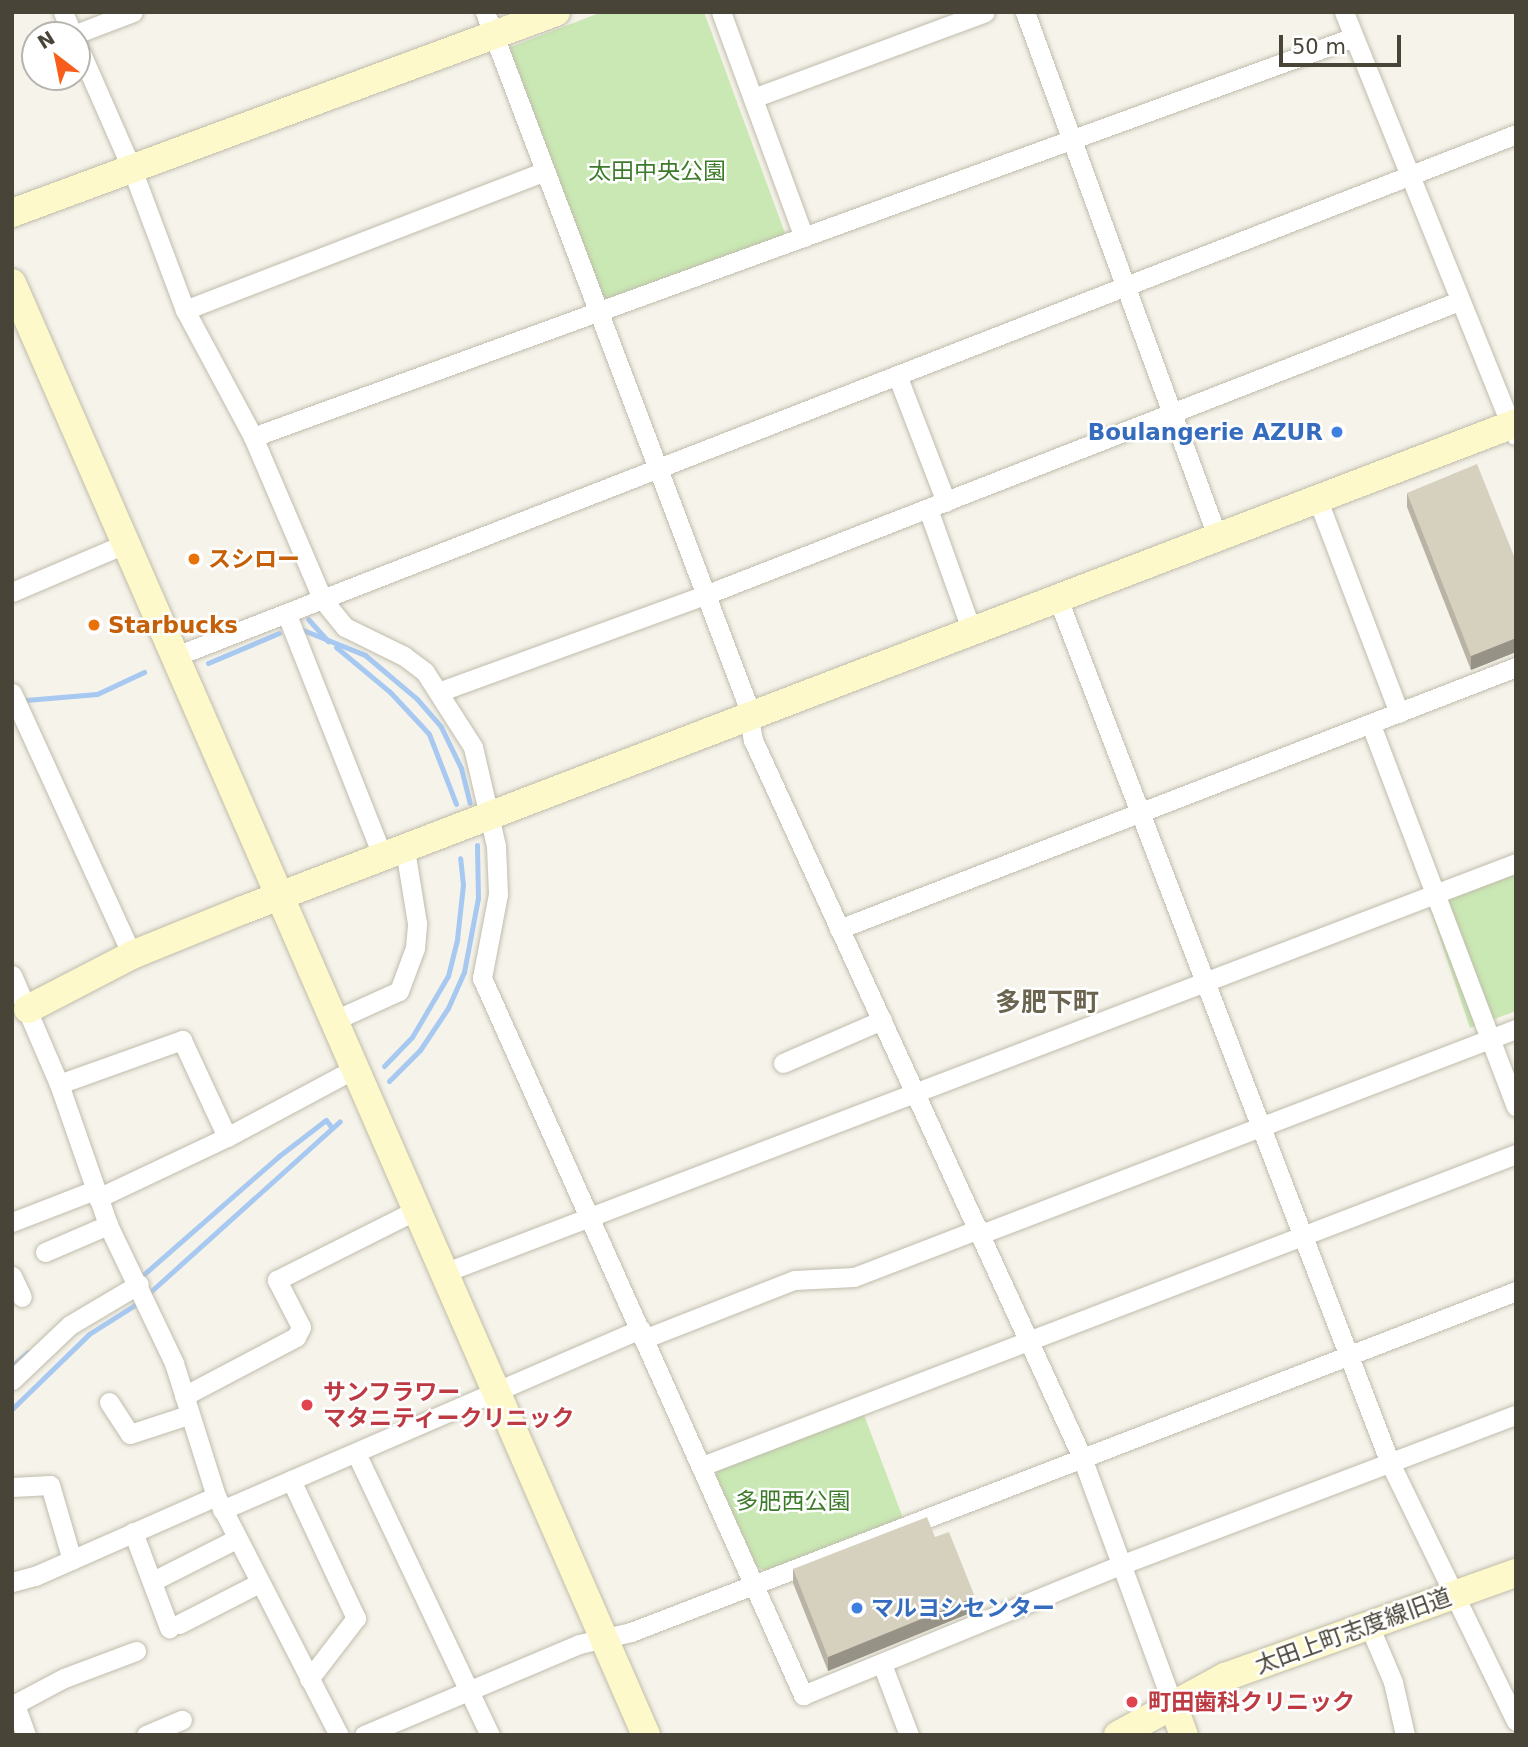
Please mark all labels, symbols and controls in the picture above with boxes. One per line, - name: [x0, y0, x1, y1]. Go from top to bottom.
- north arrow: [21, 21, 91, 91]
- scale bar: [1283, 21, 1406, 65]
- text: N: [33, 26, 59, 53]
- text: 50 m: [1292, 35, 1346, 59]
- park label: 太田中央公園: [588, 157, 726, 185]
- place label: Boulangerie AZUR: [1088, 418, 1323, 446]
- marker: Boulangerie AZUR: [1329, 424, 1345, 440]
- place label: スシロー: [208, 545, 300, 573]
- marker: スシロー: [186, 551, 202, 567]
- place label: Starbucks: [108, 611, 238, 639]
- marker: Starbucks: [86, 617, 102, 633]
- district label: 多肥下町: [995, 987, 1099, 1019]
- place label: サンフラワー マタニティークリニック: [323, 1378, 576, 1432]
- marker: サンフラワー マタニティークリニック: [297, 1395, 317, 1415]
- park label: 多肥西公園: [736, 1487, 850, 1515]
- street label: 太田上町志度線旧道: [1251, 1583, 1455, 1679]
- place label: マルヨシセンター: [871, 1594, 1055, 1622]
- marker: マルヨシセンター: [849, 1600, 865, 1616]
- place label: 町田歯科クリニック: [1148, 1688, 1355, 1716]
- marker: 町田歯科クリニック: [1122, 1692, 1142, 1712]

